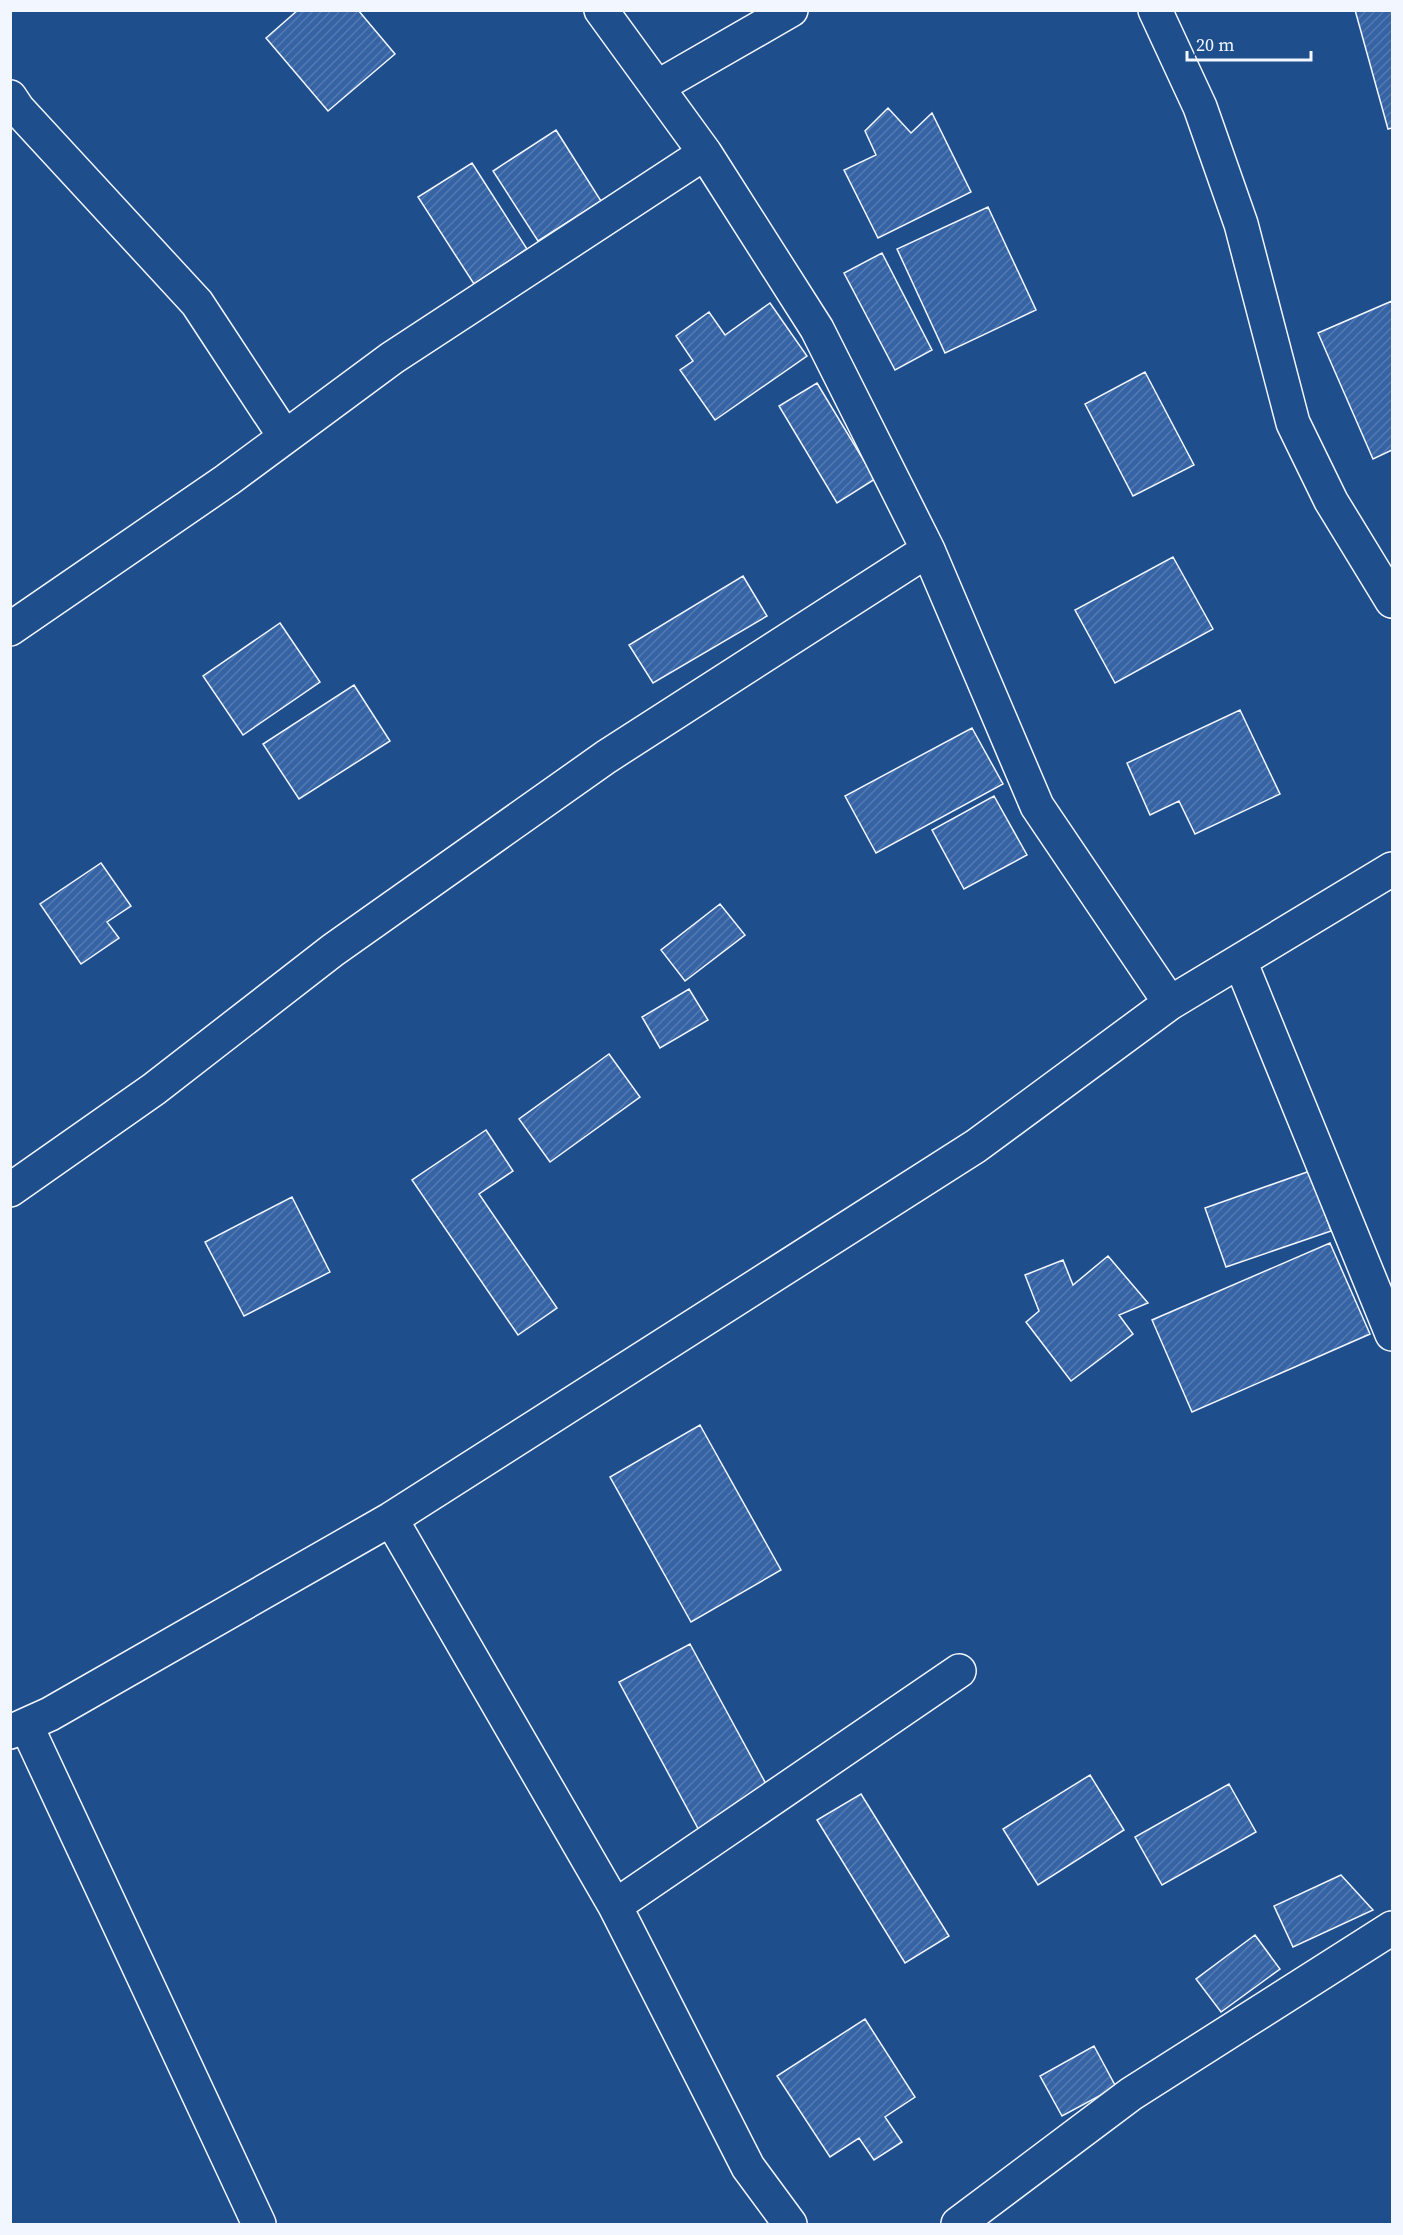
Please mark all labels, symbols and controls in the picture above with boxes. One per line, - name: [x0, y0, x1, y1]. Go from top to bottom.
- scale bar: [1187, 24, 1312, 62]
- text: 20 m: [1196, 32, 1234, 57]

